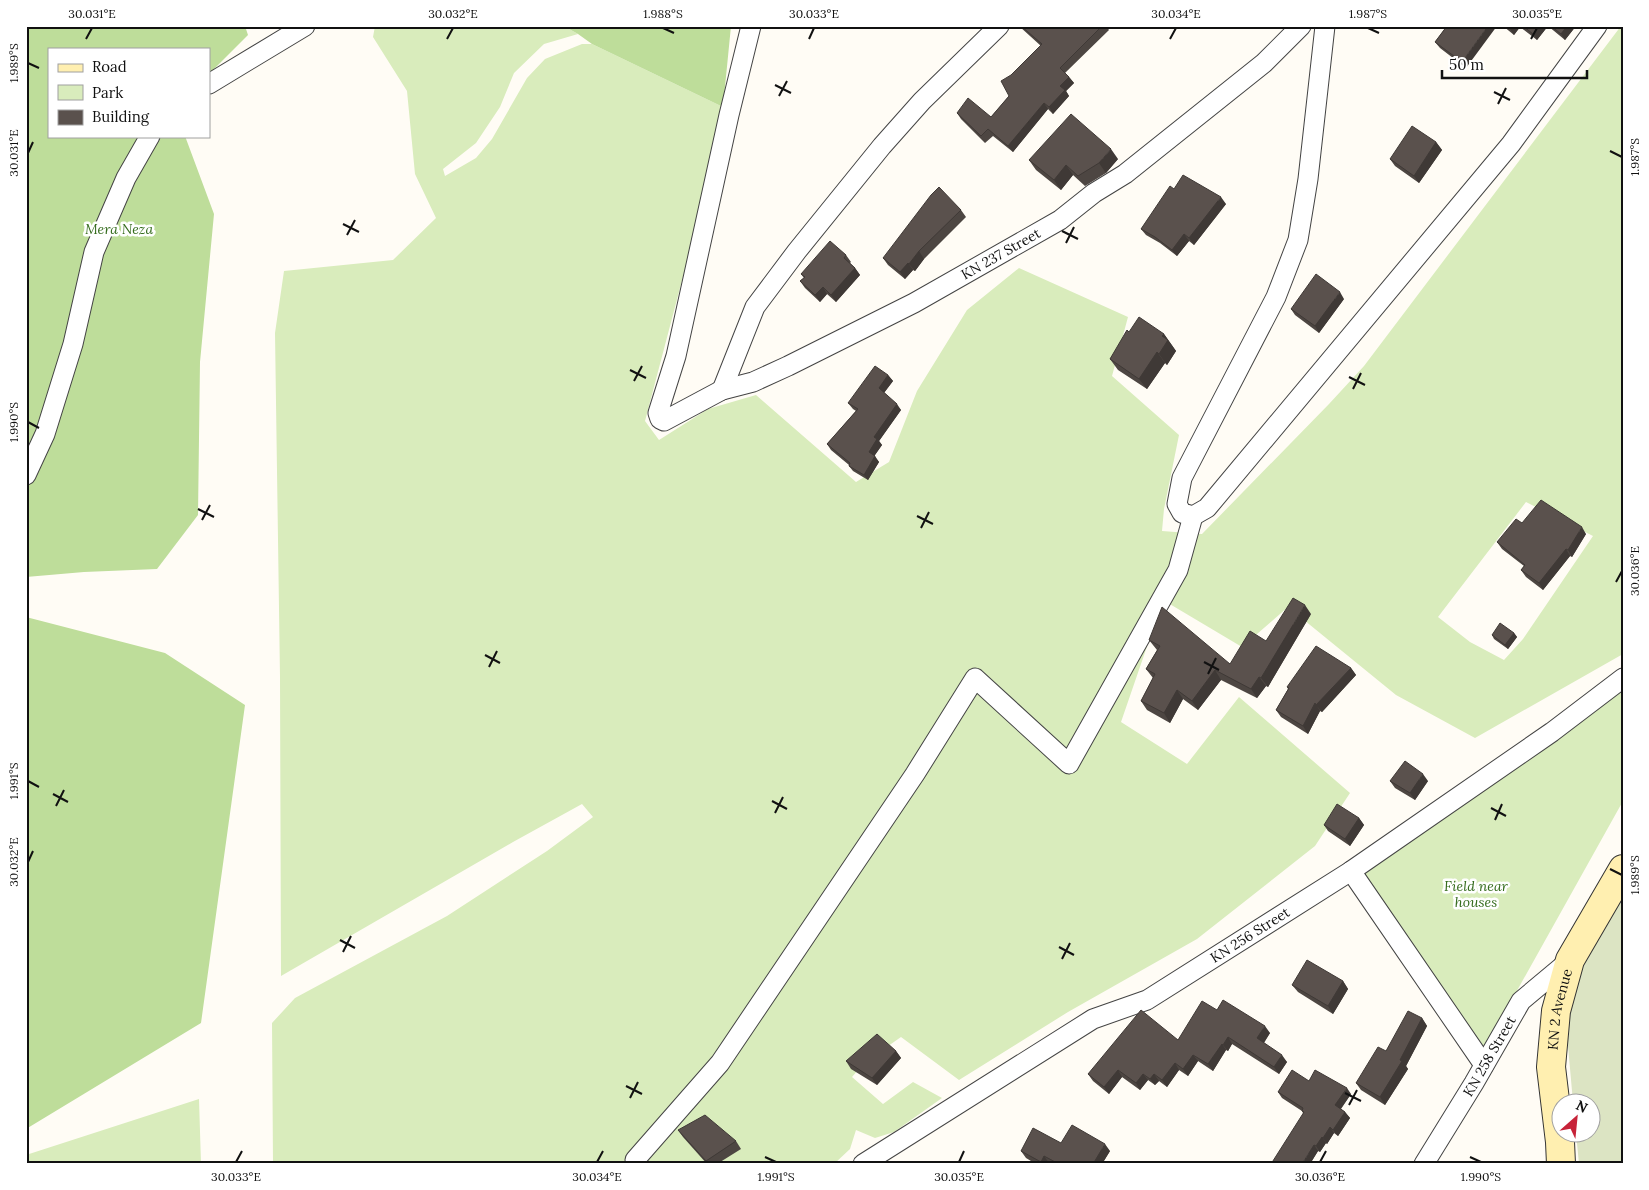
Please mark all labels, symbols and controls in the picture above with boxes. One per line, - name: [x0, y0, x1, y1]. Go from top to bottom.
- text: 30.031°E: [68, 6, 116, 21]
- text: 30.032°E: [428, 6, 478, 21]
- text: 1.988°S: [643, 6, 683, 21]
- text: 30.033°E: [789, 6, 839, 21]
- text: 30.034°E: [1151, 6, 1201, 21]
- text: 1.987°S: [1349, 6, 1387, 21]
- text: 30.035°E: [1512, 6, 1562, 21]
- text: 1.989°S: [6, 43, 21, 83]
- legend: [48, 48, 210, 138]
- scale bar: [1442, 48, 1586, 80]
- text: 50 m: [1449, 55, 1484, 74]
- text: Road: [92, 57, 127, 76]
- text: Park: [92, 83, 123, 102]
- text: Building: [92, 107, 150, 126]
- text: 30.031°E: [6, 129, 21, 177]
- text: 1.987°S: [1627, 138, 1642, 176]
- park label: Mera Neza: [85, 220, 153, 238]
- street label: KN 237 Street: [958, 224, 1044, 283]
- text: 1.990°S: [6, 402, 21, 442]
- text: 30.036°E: [1627, 546, 1642, 596]
- text: 1.991°S: [6, 762, 21, 800]
- text: 30.032°E: [6, 837, 21, 887]
- text: 1.989°S: [1627, 855, 1642, 895]
- park label: Field near houses: [1444, 877, 1509, 911]
- street label: KN 256 Street: [1207, 903, 1294, 967]
- street label: KN 2 Avenue: [1544, 966, 1576, 1051]
- street label: KN 258 Street: [1459, 1012, 1520, 1100]
- north arrow: [1552, 1092, 1602, 1142]
- text: N: [1573, 1096, 1591, 1117]
- text: 30.033°E: [211, 1169, 261, 1184]
- text: 30.034°E: [572, 1169, 622, 1184]
- text: 1.991°S: [757, 1169, 795, 1184]
- text: 30.035°E: [934, 1169, 984, 1184]
- text: 30.036°E: [1295, 1169, 1345, 1184]
- text: 1.990°S: [1461, 1169, 1501, 1184]

